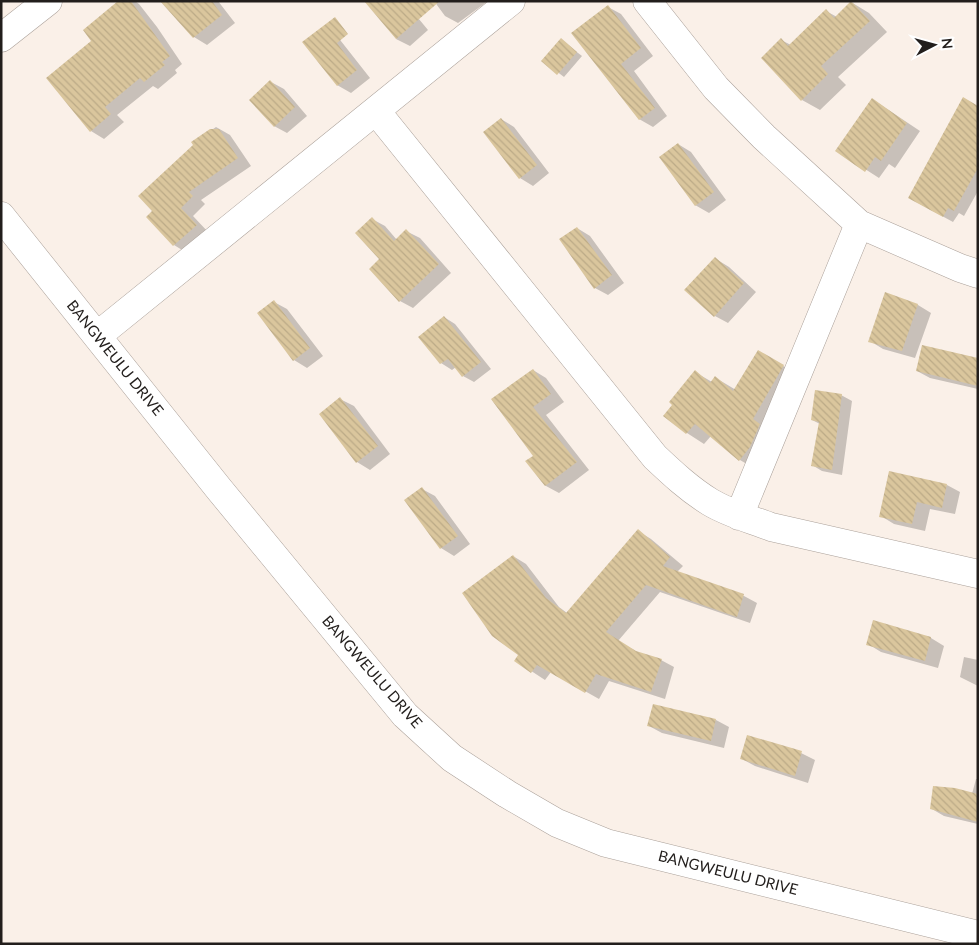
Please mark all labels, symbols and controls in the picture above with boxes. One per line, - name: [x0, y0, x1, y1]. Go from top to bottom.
- north arrow: [909, 20, 959, 70]
- text: N: [938, 37, 956, 50]
- street label: BANGWEULU DRIVE: [64, 296, 168, 419]
- street label: BANGWEULU DRIVE: [319, 611, 427, 731]
- street label: BANGWEULU DRIVE: [657, 846, 800, 898]

